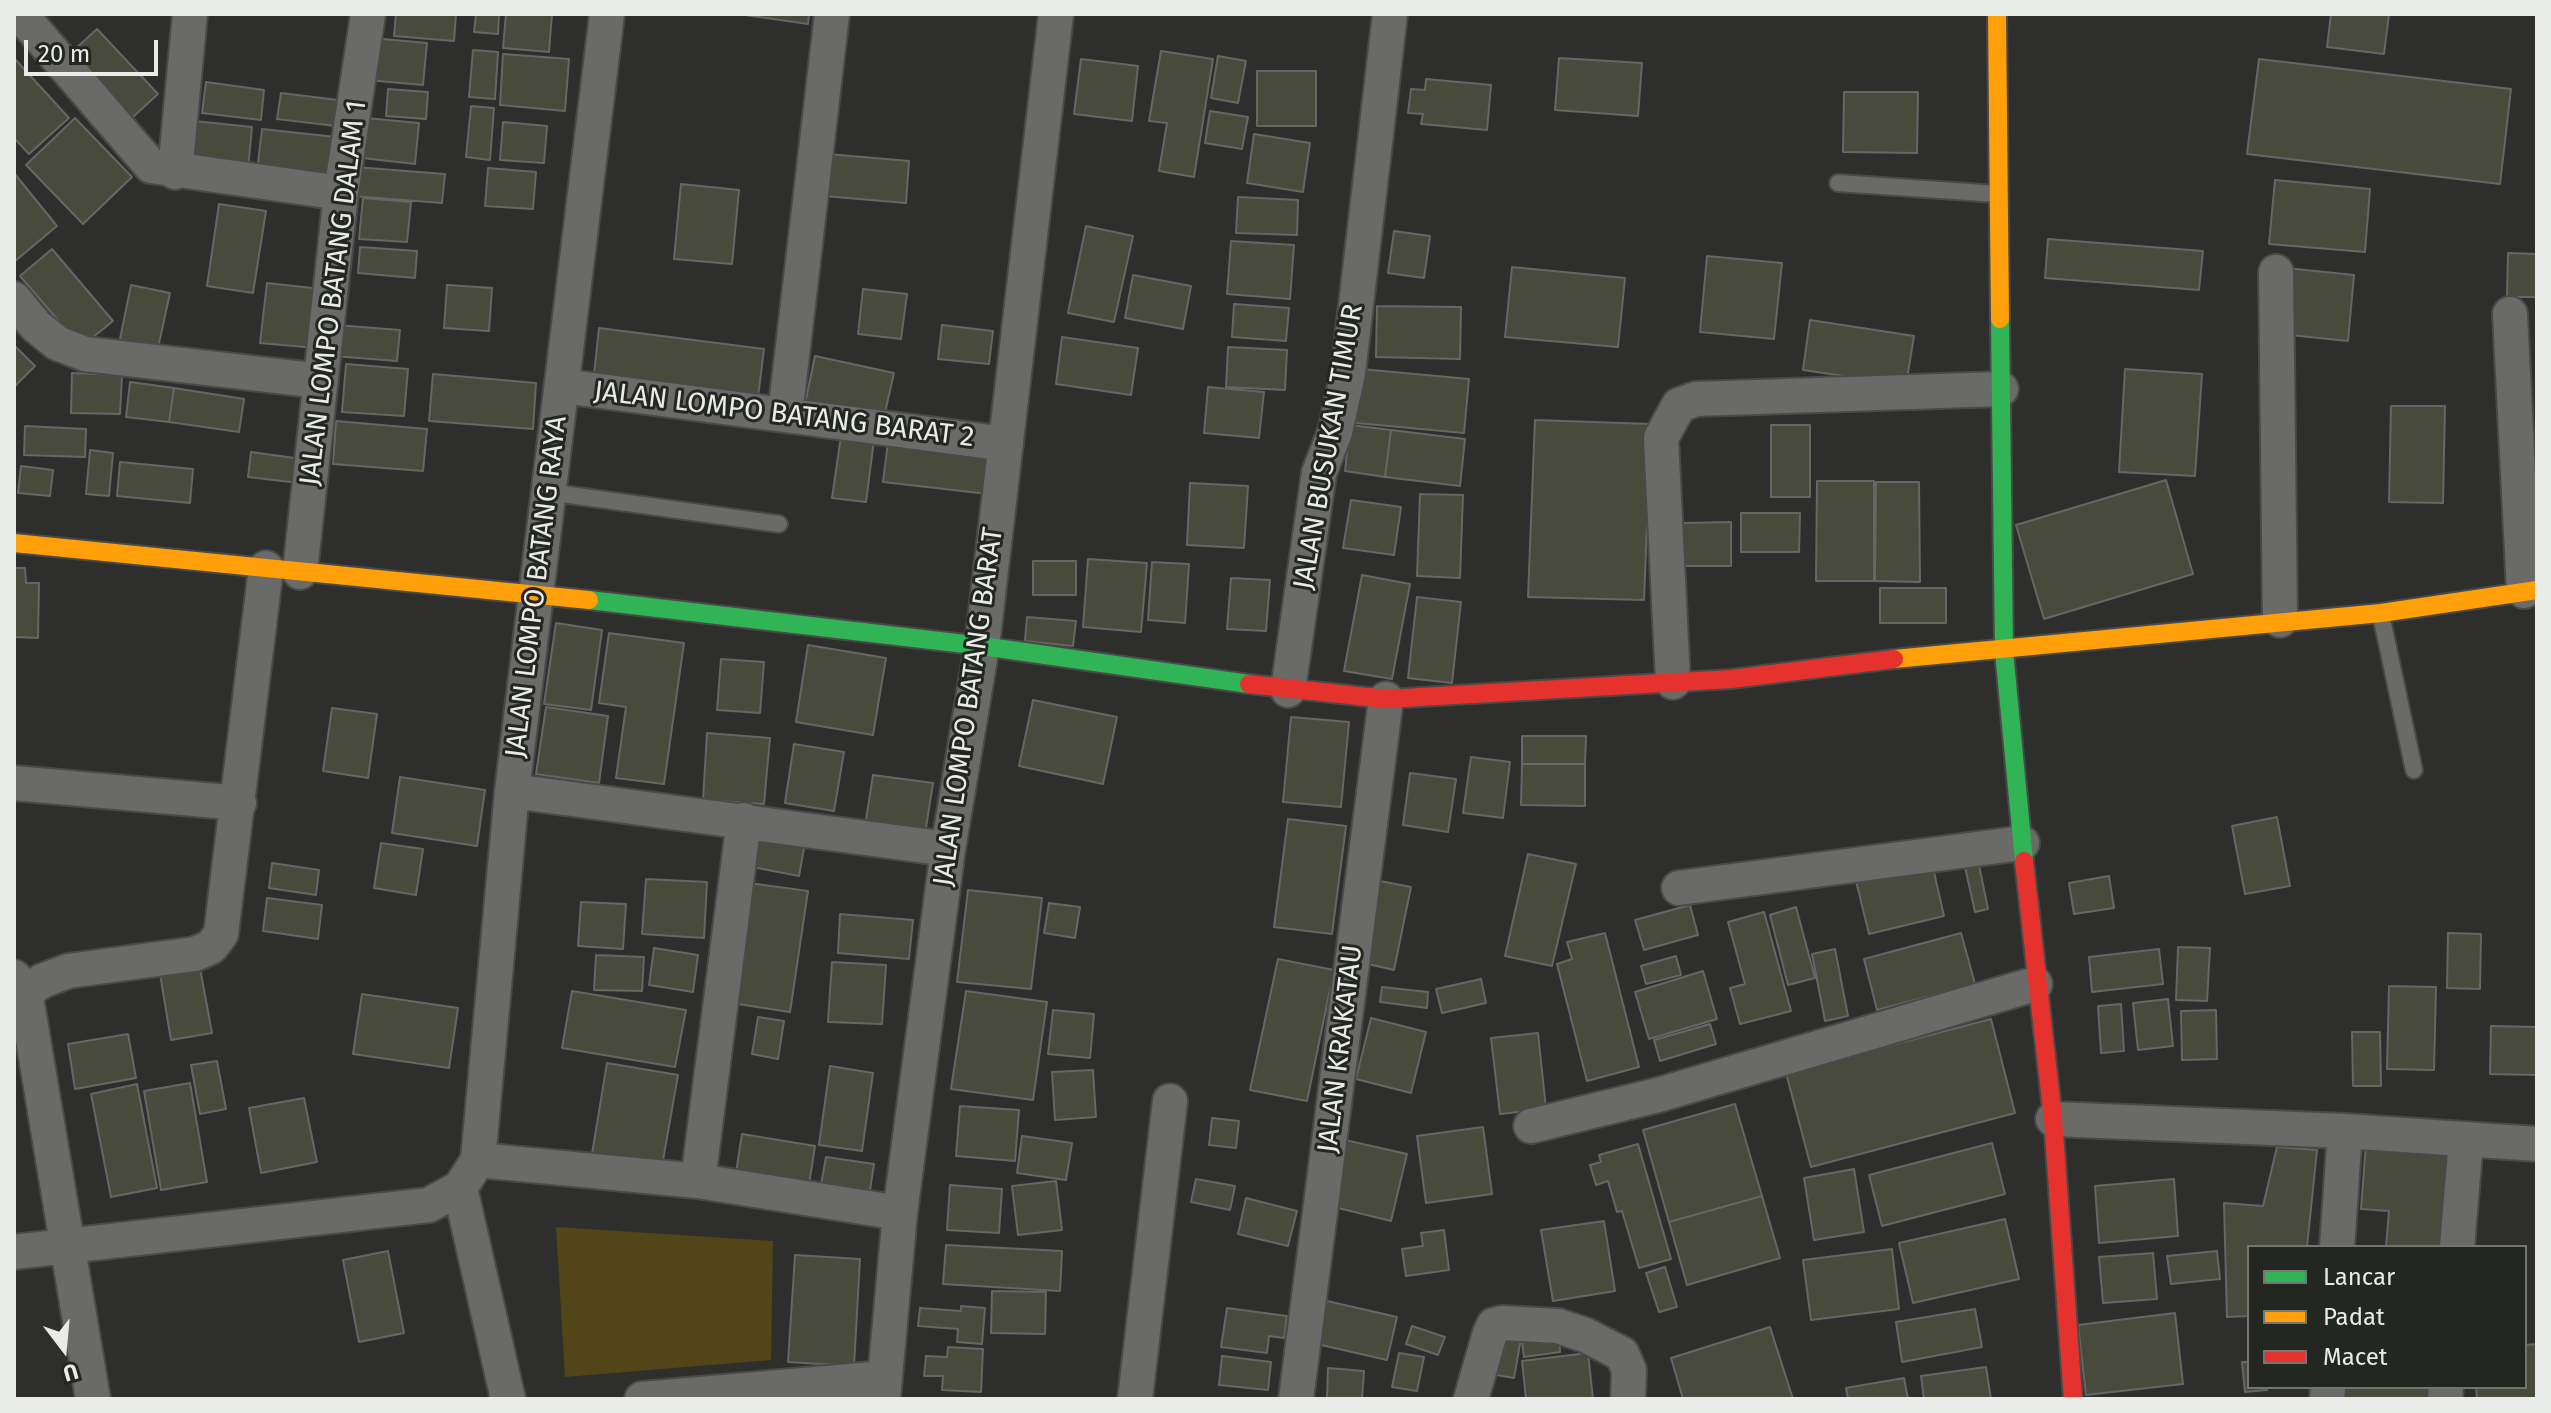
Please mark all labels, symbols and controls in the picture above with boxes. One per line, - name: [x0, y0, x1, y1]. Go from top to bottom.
- scale bar: [28, 24, 162, 74]
- text: 20 m: [38, 40, 90, 68]
- street label: JALAN LOMPO BATANG DALAM 1: [294, 98, 374, 488]
- street label: JALAN BUSUKAN TIMUR: [1287, 302, 1371, 592]
- street label: JALAN LOMPO BATANG BARAT 2: [592, 375, 976, 455]
- street label: JALAN LOMPO BATANG RAYA: [499, 414, 575, 760]
- street label: JALAN LOMPO BATANG BARAT: [927, 526, 1011, 888]
- street label: JALAN KRAKATAU: [1312, 943, 1370, 1155]
- legend: [2247, 1245, 2527, 1389]
- text: Lancar: [2323, 1263, 2395, 1291]
- text: Padat: [2323, 1303, 2385, 1331]
- north arrow: [24, 1309, 104, 1389]
- text: Macet: [2323, 1343, 2387, 1371]
- text: U: [60, 1358, 81, 1388]

